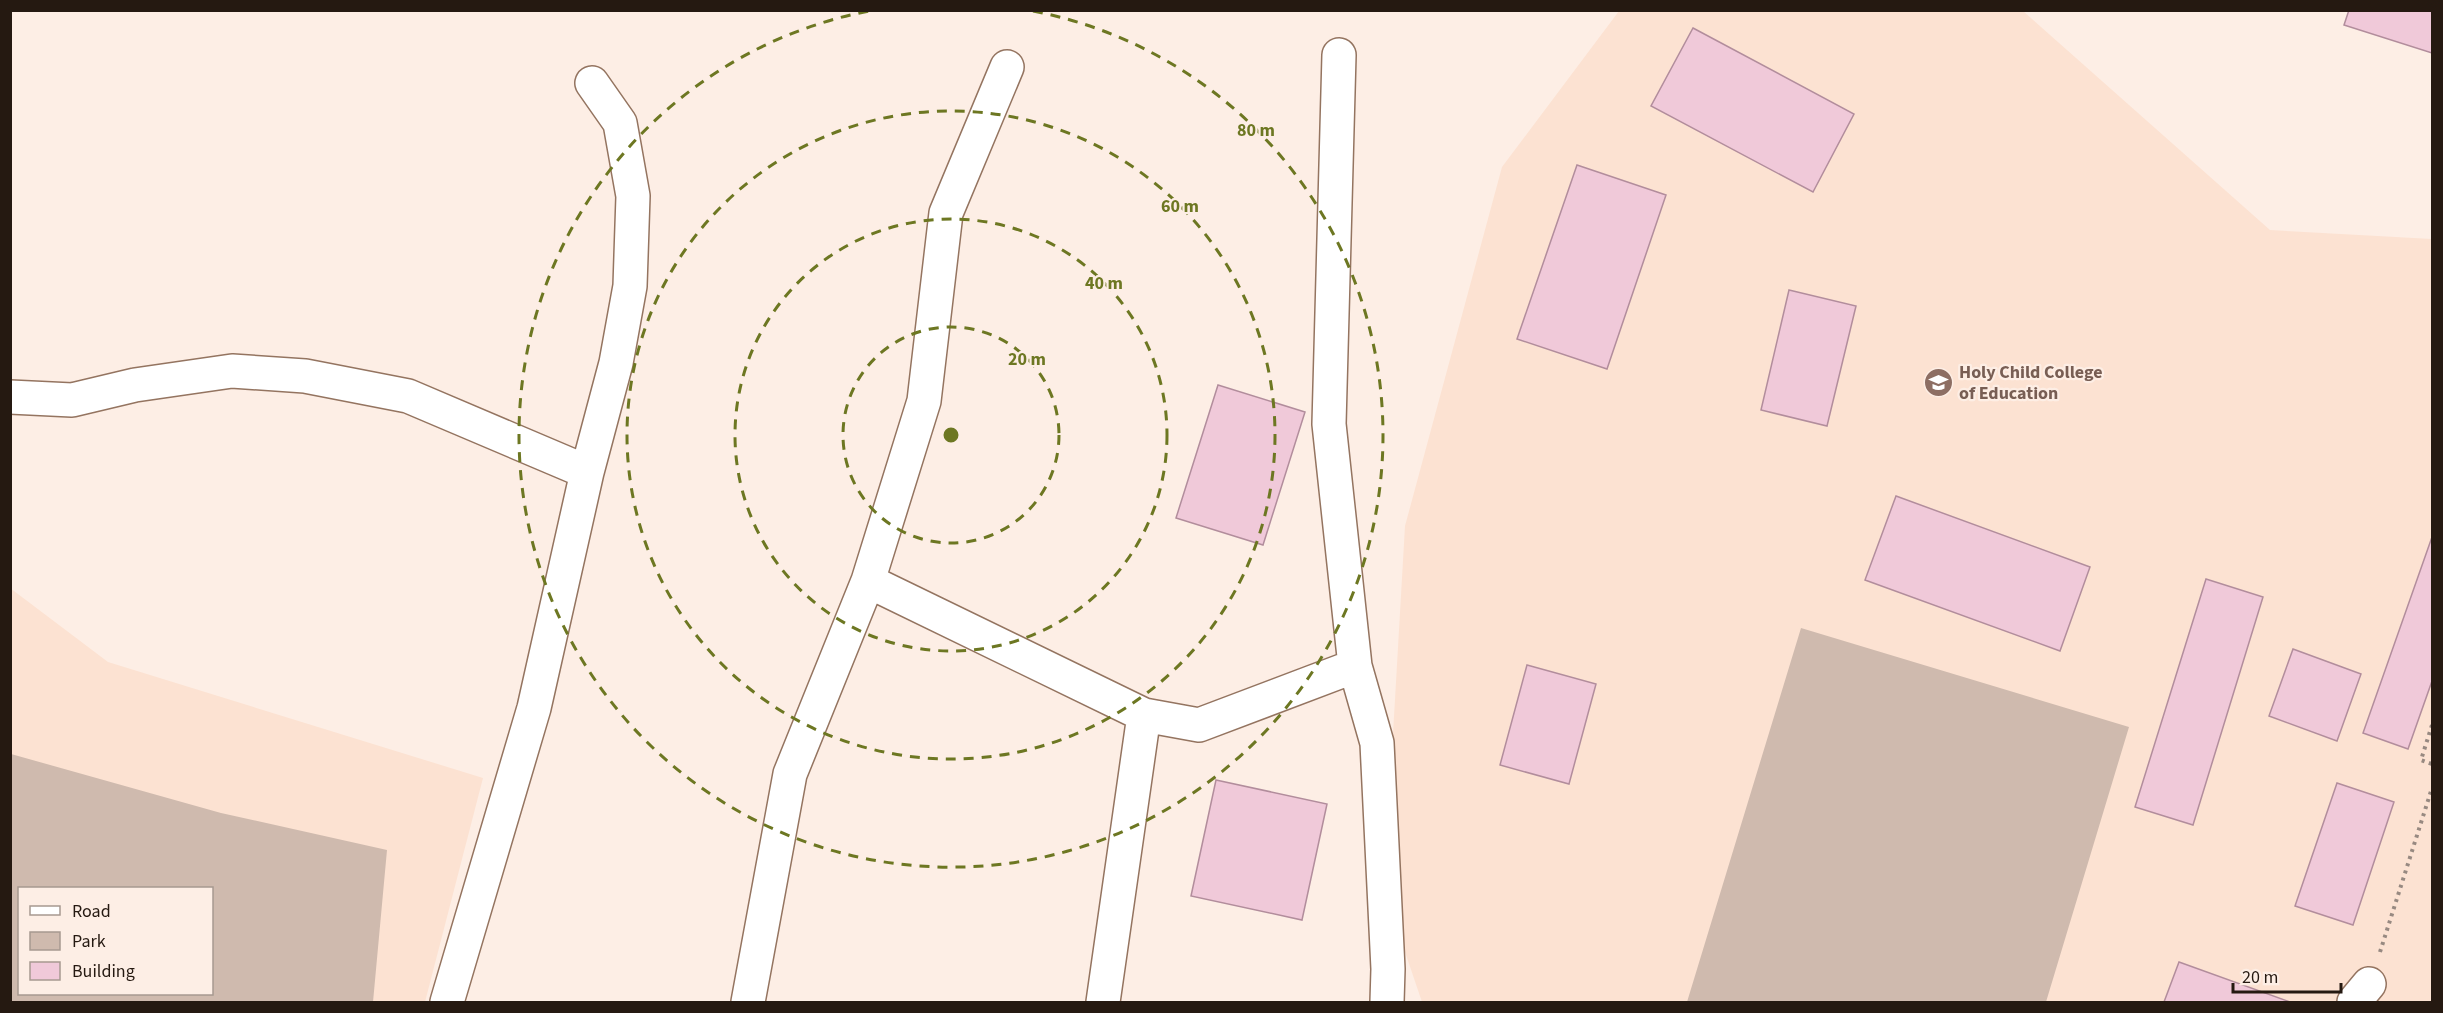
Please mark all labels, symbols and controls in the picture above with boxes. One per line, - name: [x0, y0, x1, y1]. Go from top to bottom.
- text: 80 m: [1237, 118, 1275, 143]
- text: 60 m: [1161, 194, 1199, 219]
- text: 40 m: [1085, 271, 1123, 296]
- text: 20 m: [1008, 347, 1046, 372]
- place label: Holy Child College of Education: [1959, 360, 2103, 406]
- school or university icon: Holy Child College of Education: [1922, 366, 1954, 398]
- centre of rings: [941, 425, 961, 445]
- legend: [18, 887, 213, 995]
- text: Road: [72, 899, 111, 924]
- text: Park: [72, 929, 106, 954]
- scale bar: [2233, 956, 2341, 994]
- text: Building: [72, 959, 135, 984]
- text: 20 m: [2242, 965, 2278, 990]

